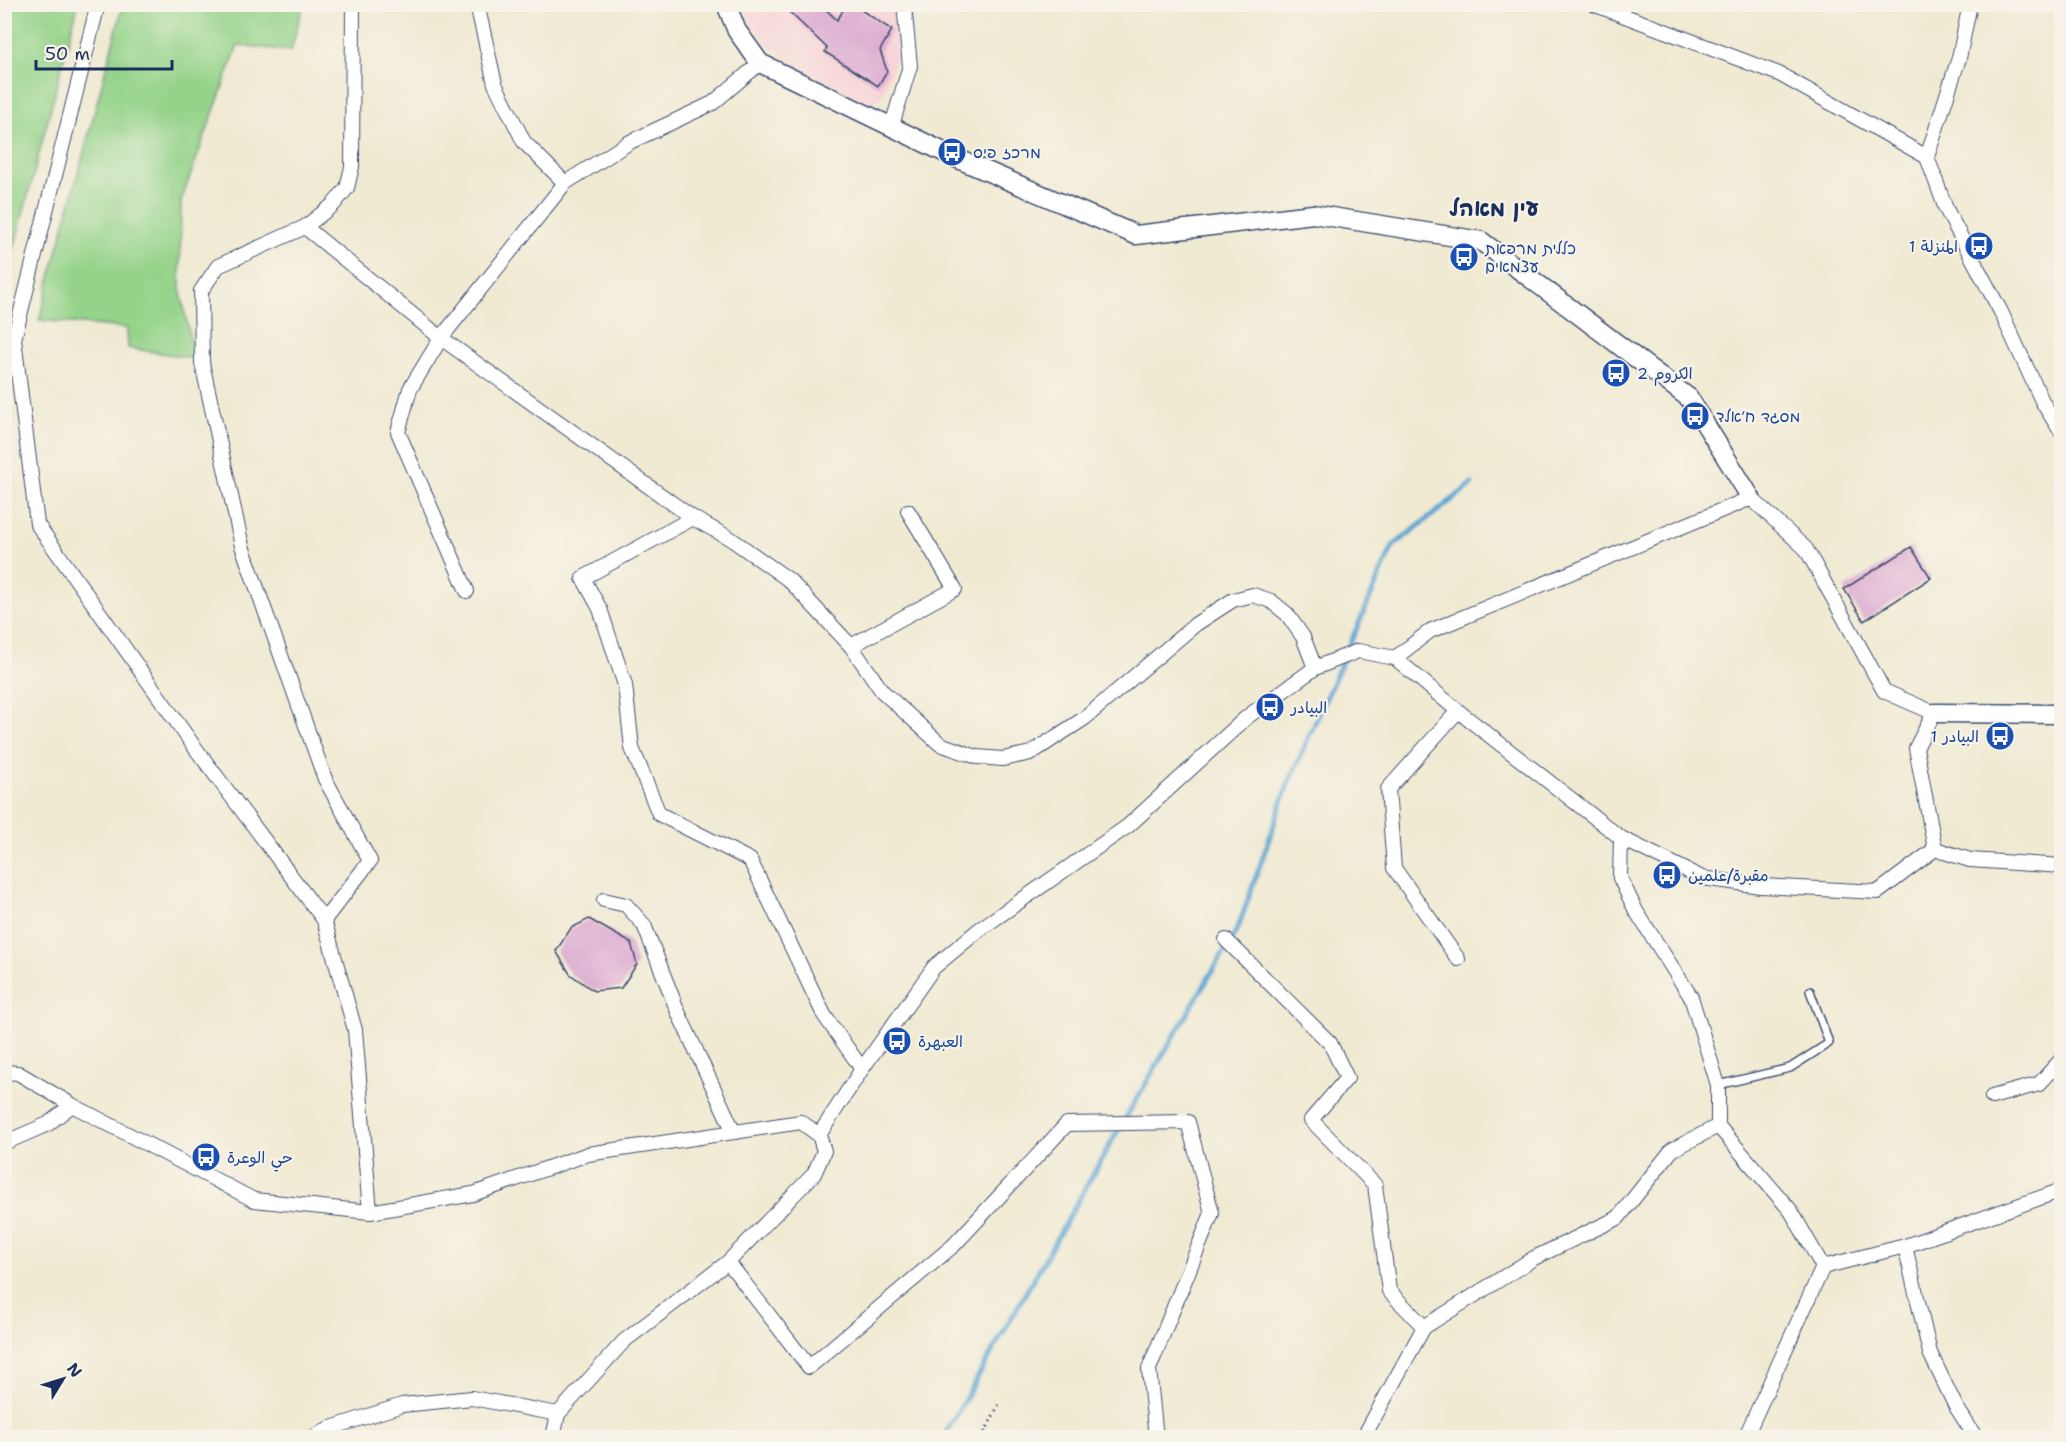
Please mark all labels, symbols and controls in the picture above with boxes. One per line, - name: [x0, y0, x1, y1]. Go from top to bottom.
- scale bar: [36, 33, 172, 71]
- text: 50 m: [45, 42, 90, 66]
- bus stop icon: מרכז פיס: [936, 136, 968, 168]
- place label: מרכז פיס: [973, 142, 1041, 163]
- district label: עין מאהל: [1449, 194, 1539, 223]
- bus stop icon: المنزلة 1: [1963, 230, 1995, 262]
- place label: المنزلة 1: [1909, 236, 1958, 257]
- place label: כללית מרפאת עצמאים: [1484, 238, 1576, 277]
- bus stop icon: כללית מרפאת עצמאים: [1448, 241, 1480, 273]
- bus stop icon: الكروم 2: [1600, 357, 1632, 389]
- place label: الكروم 2: [1637, 363, 1693, 386]
- bus stop icon: מסגד ח׳אלד: [1679, 400, 1711, 432]
- place label: מסגד ח׳אלד: [1716, 406, 1800, 427]
- bus stop icon: البيادر: [1254, 691, 1286, 723]
- place label: البيادر: [1289, 697, 1327, 718]
- bus stop icon: البيادر 1: [1984, 720, 2016, 752]
- place label: البيادر 1: [1931, 726, 1979, 747]
- bus stop icon: مقبرة/علمين: [1651, 859, 1683, 891]
- place label: مقبرة/علمين: [1688, 865, 1769, 886]
- bus stop icon: العبهرة: [881, 1025, 913, 1057]
- place label: العبهرة: [918, 1031, 963, 1052]
- bus stop icon: حي الوعرة: [190, 1141, 222, 1173]
- place label: حي الوعرة: [227, 1147, 293, 1172]
- north arrow: [33, 1349, 93, 1409]
- text: N: [62, 1359, 87, 1382]

